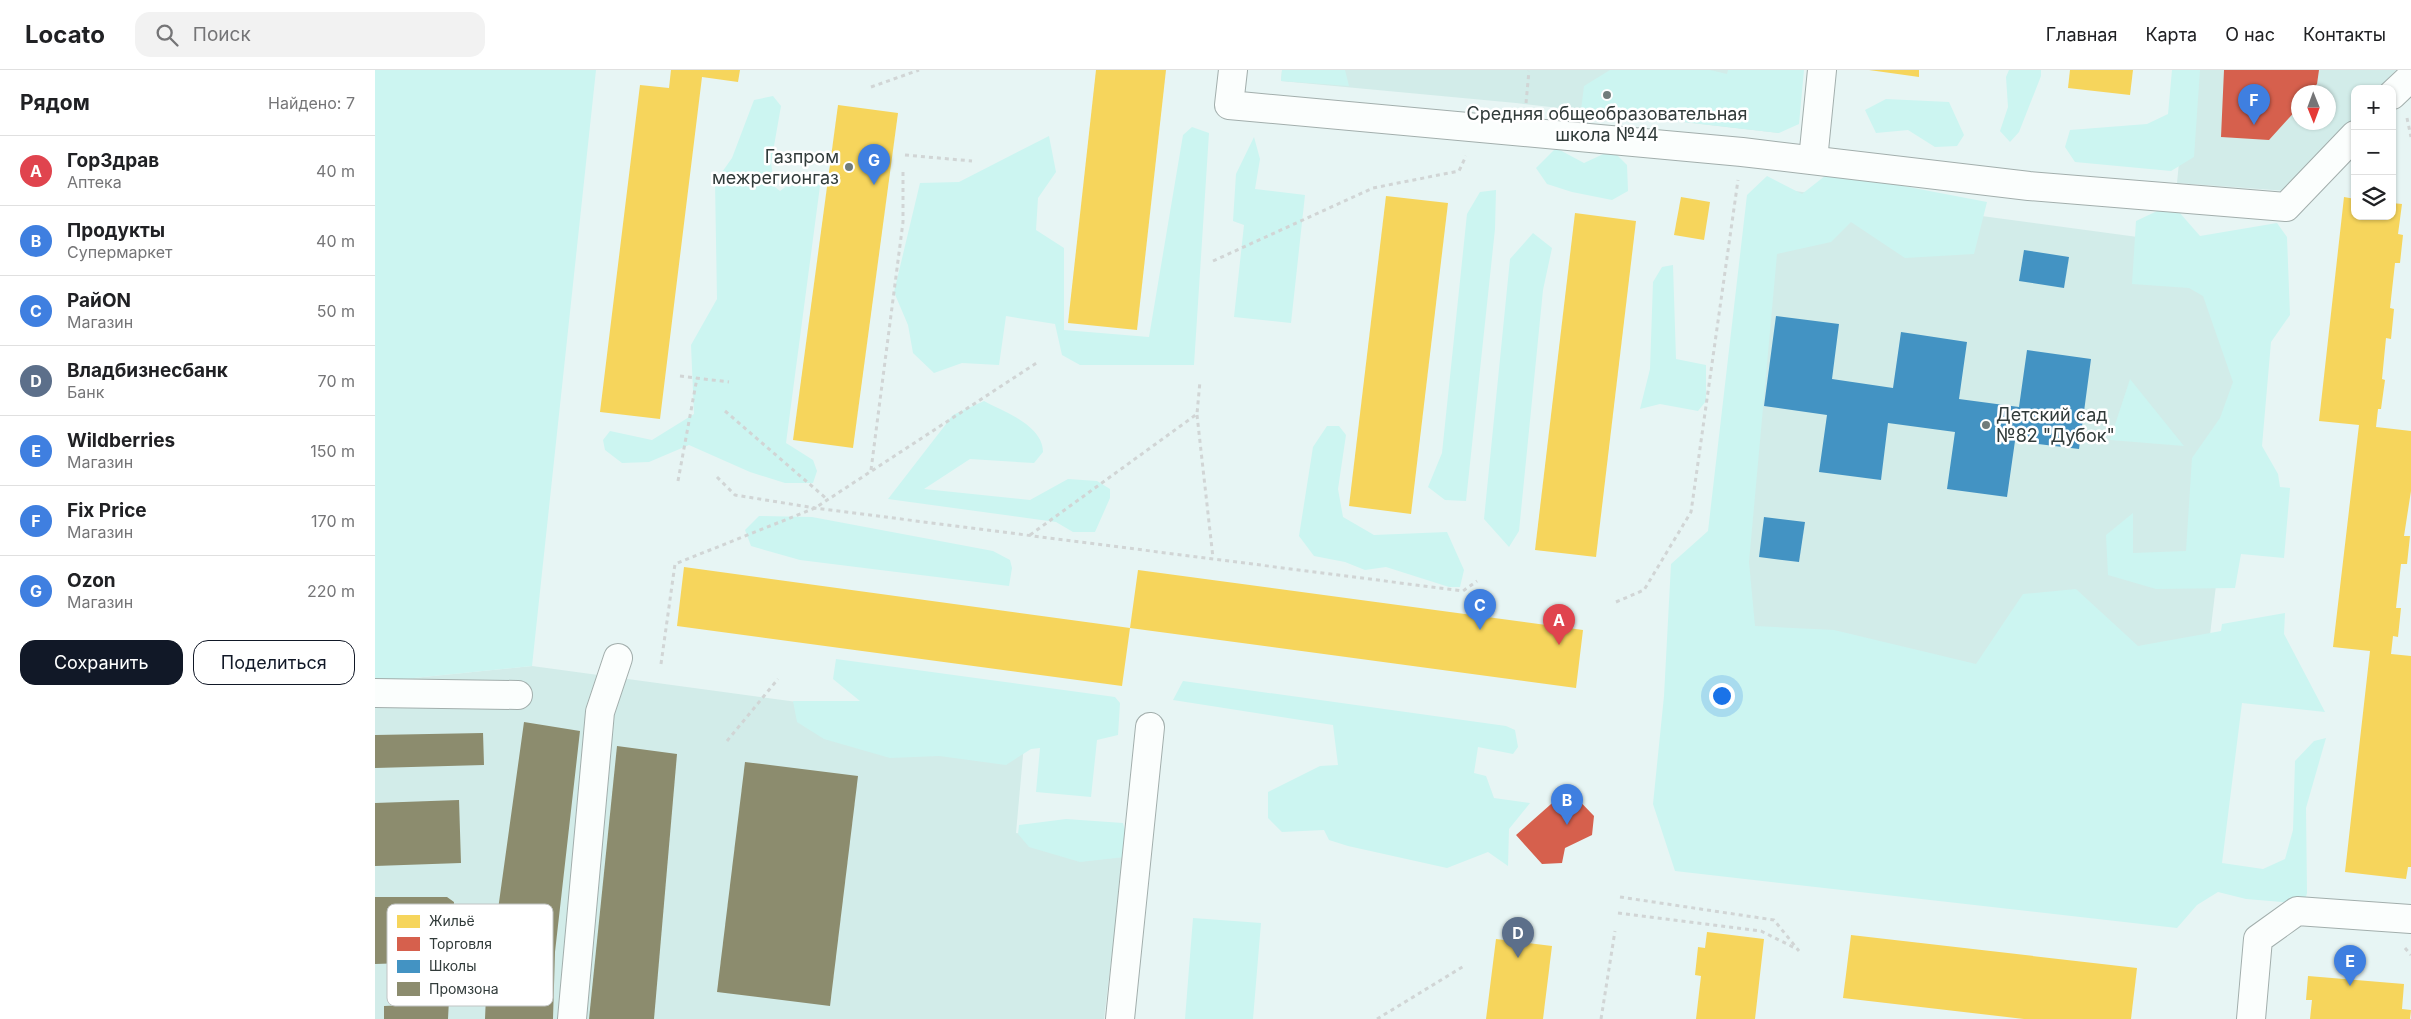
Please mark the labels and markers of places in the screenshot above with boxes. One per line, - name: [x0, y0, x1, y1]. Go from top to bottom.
- pin: F: [2238, 84, 2270, 125]
- marker: Средняя общеобразовательная школа №44: [1601, 89, 1613, 101]
- place label: Средняя общеобразовательная школа №44: [1467, 103, 1747, 145]
- pin: G: [858, 144, 890, 185]
- place label: Газпром межрегионгаз: [712, 146, 839, 188]
- marker: Газпром межрегионгаз: [843, 161, 855, 173]
- place label: Детский сад №82 "Дубок": [1996, 404, 2115, 446]
- marker: Детский сад №82 "Дубок": [1980, 419, 1992, 431]
- pin: C: [1464, 589, 1496, 630]
- pin: A: [1543, 604, 1575, 645]
- pin: B: [1551, 784, 1583, 825]
- pin: D: [1502, 917, 1534, 958]
- pin: E: [2334, 945, 2366, 986]

